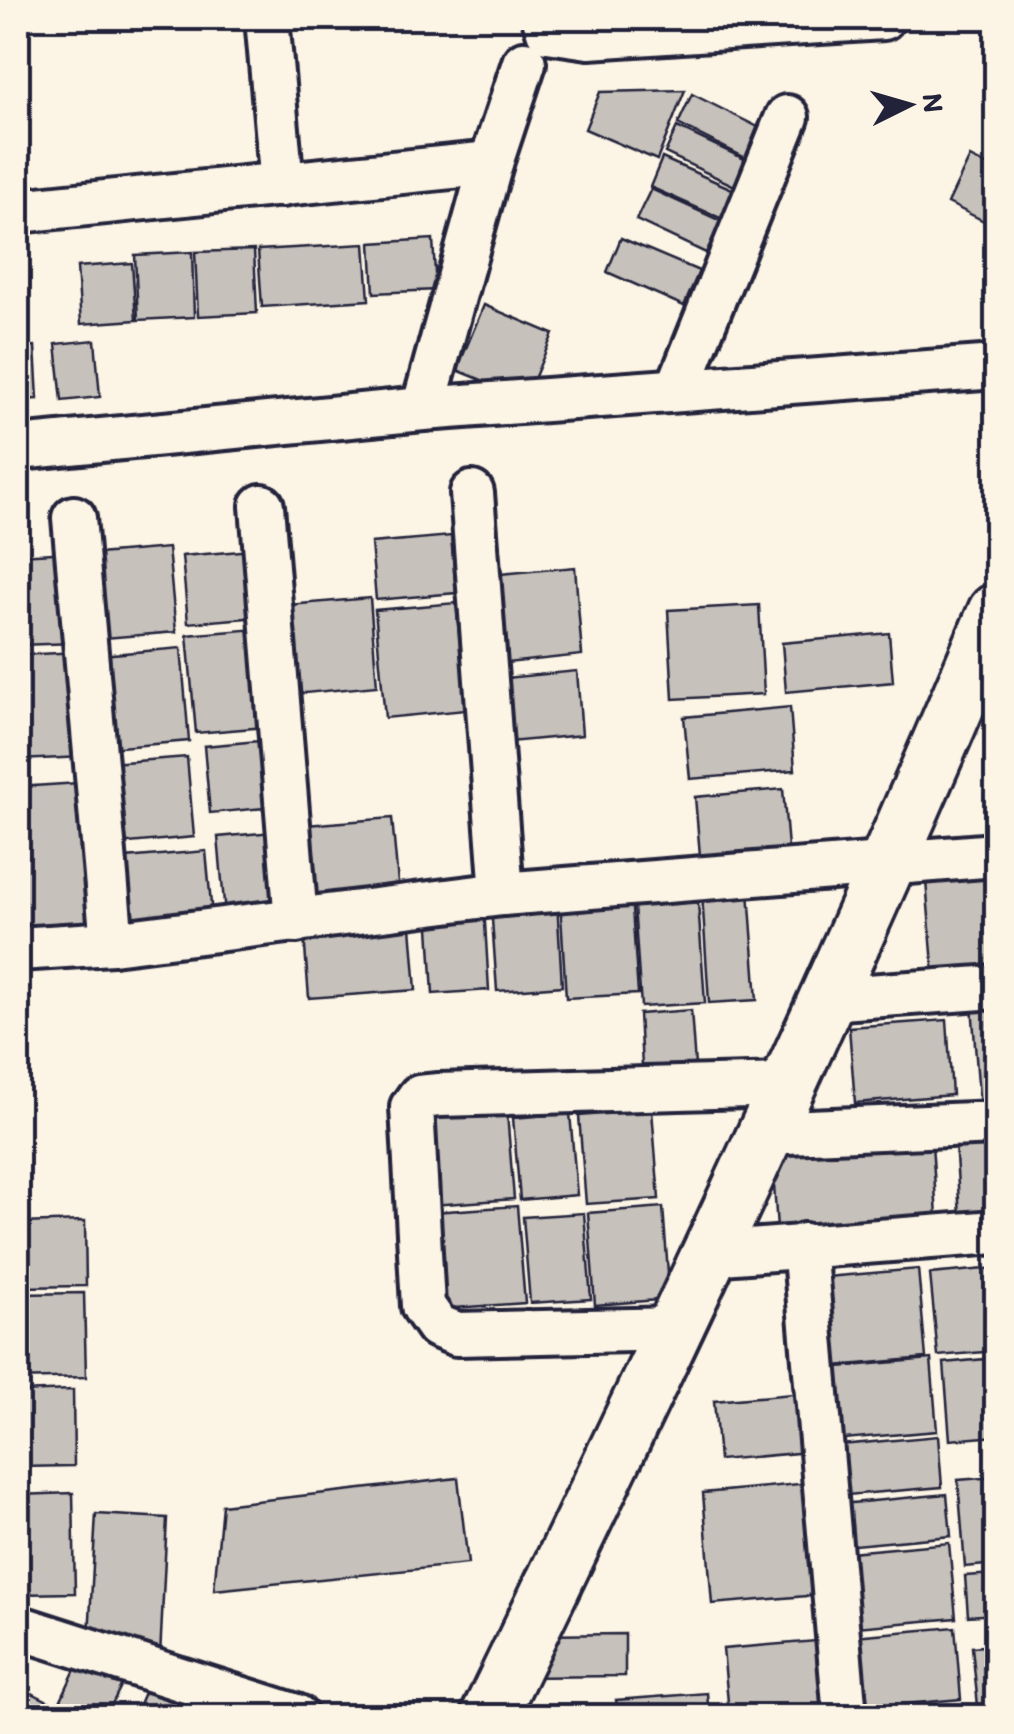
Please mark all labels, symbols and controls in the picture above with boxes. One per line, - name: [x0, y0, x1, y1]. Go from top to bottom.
- north arrow: [859, 55, 959, 155]
- text: N: [916, 92, 952, 114]

